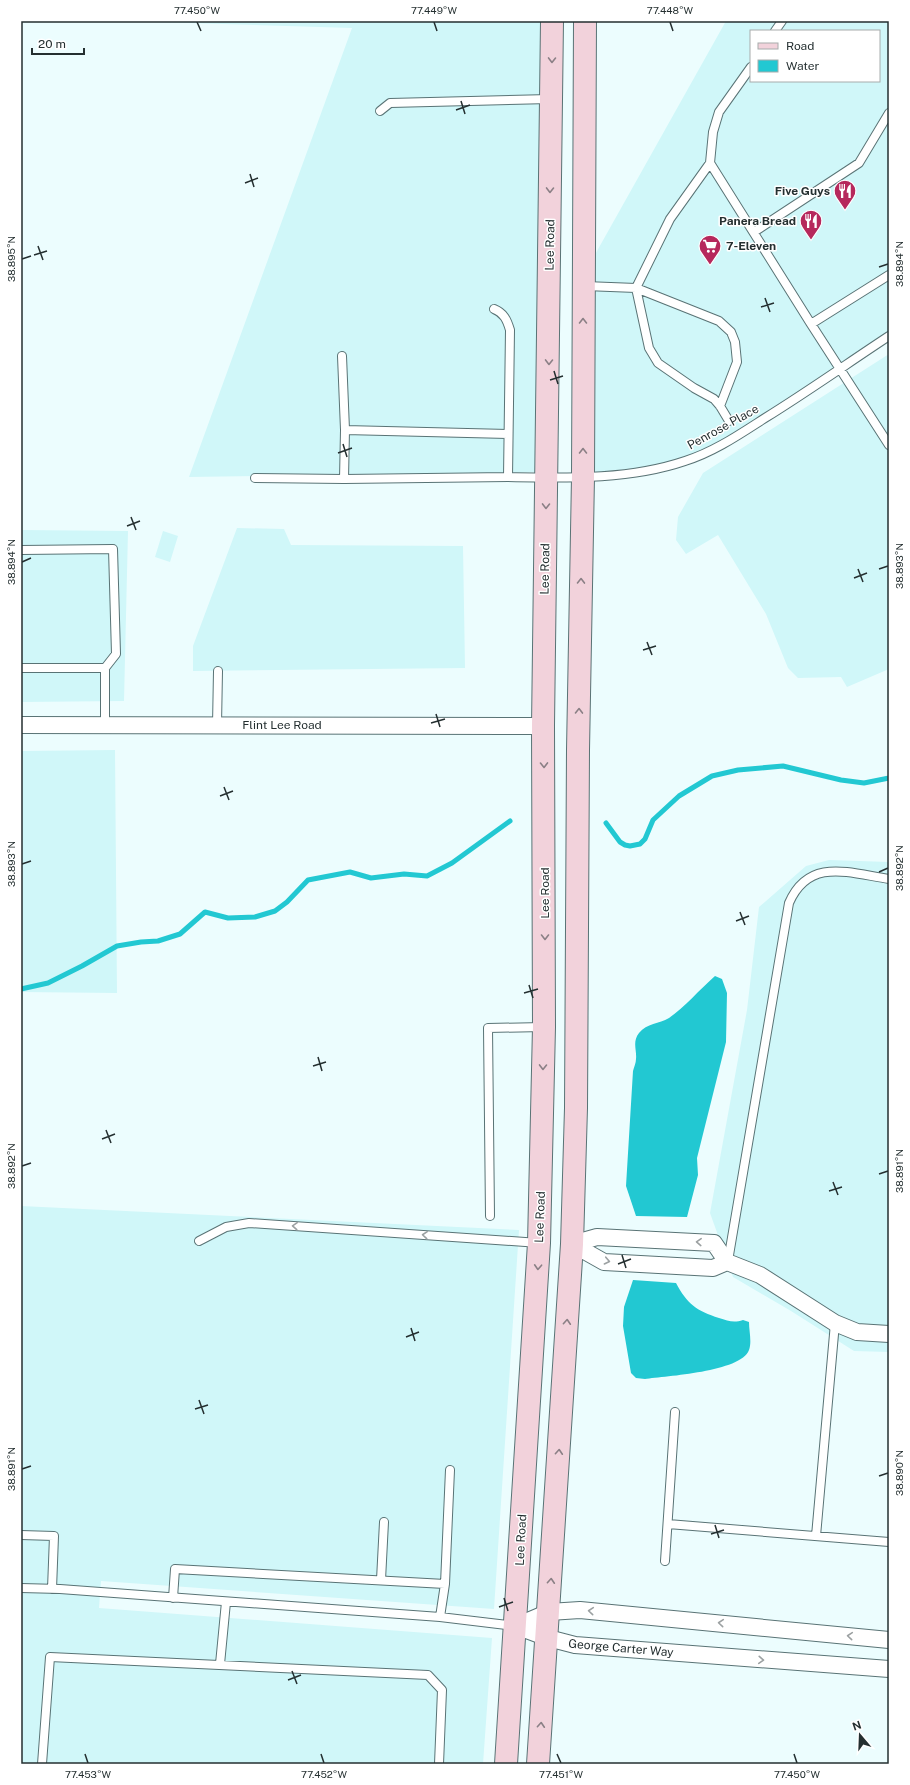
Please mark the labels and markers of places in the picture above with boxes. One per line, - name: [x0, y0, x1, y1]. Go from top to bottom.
- restaurant icon: Five Guys: [832, 178, 858, 211]
- place label: Five Guys: [775, 184, 830, 198]
- restaurant icon: Panera Bread: [798, 208, 824, 241]
- place label: Panera Bread: [719, 214, 796, 228]
- supermarket icon: 7-Eleven: [697, 233, 723, 266]
- place label: 7-Eleven: [726, 239, 776, 253]

